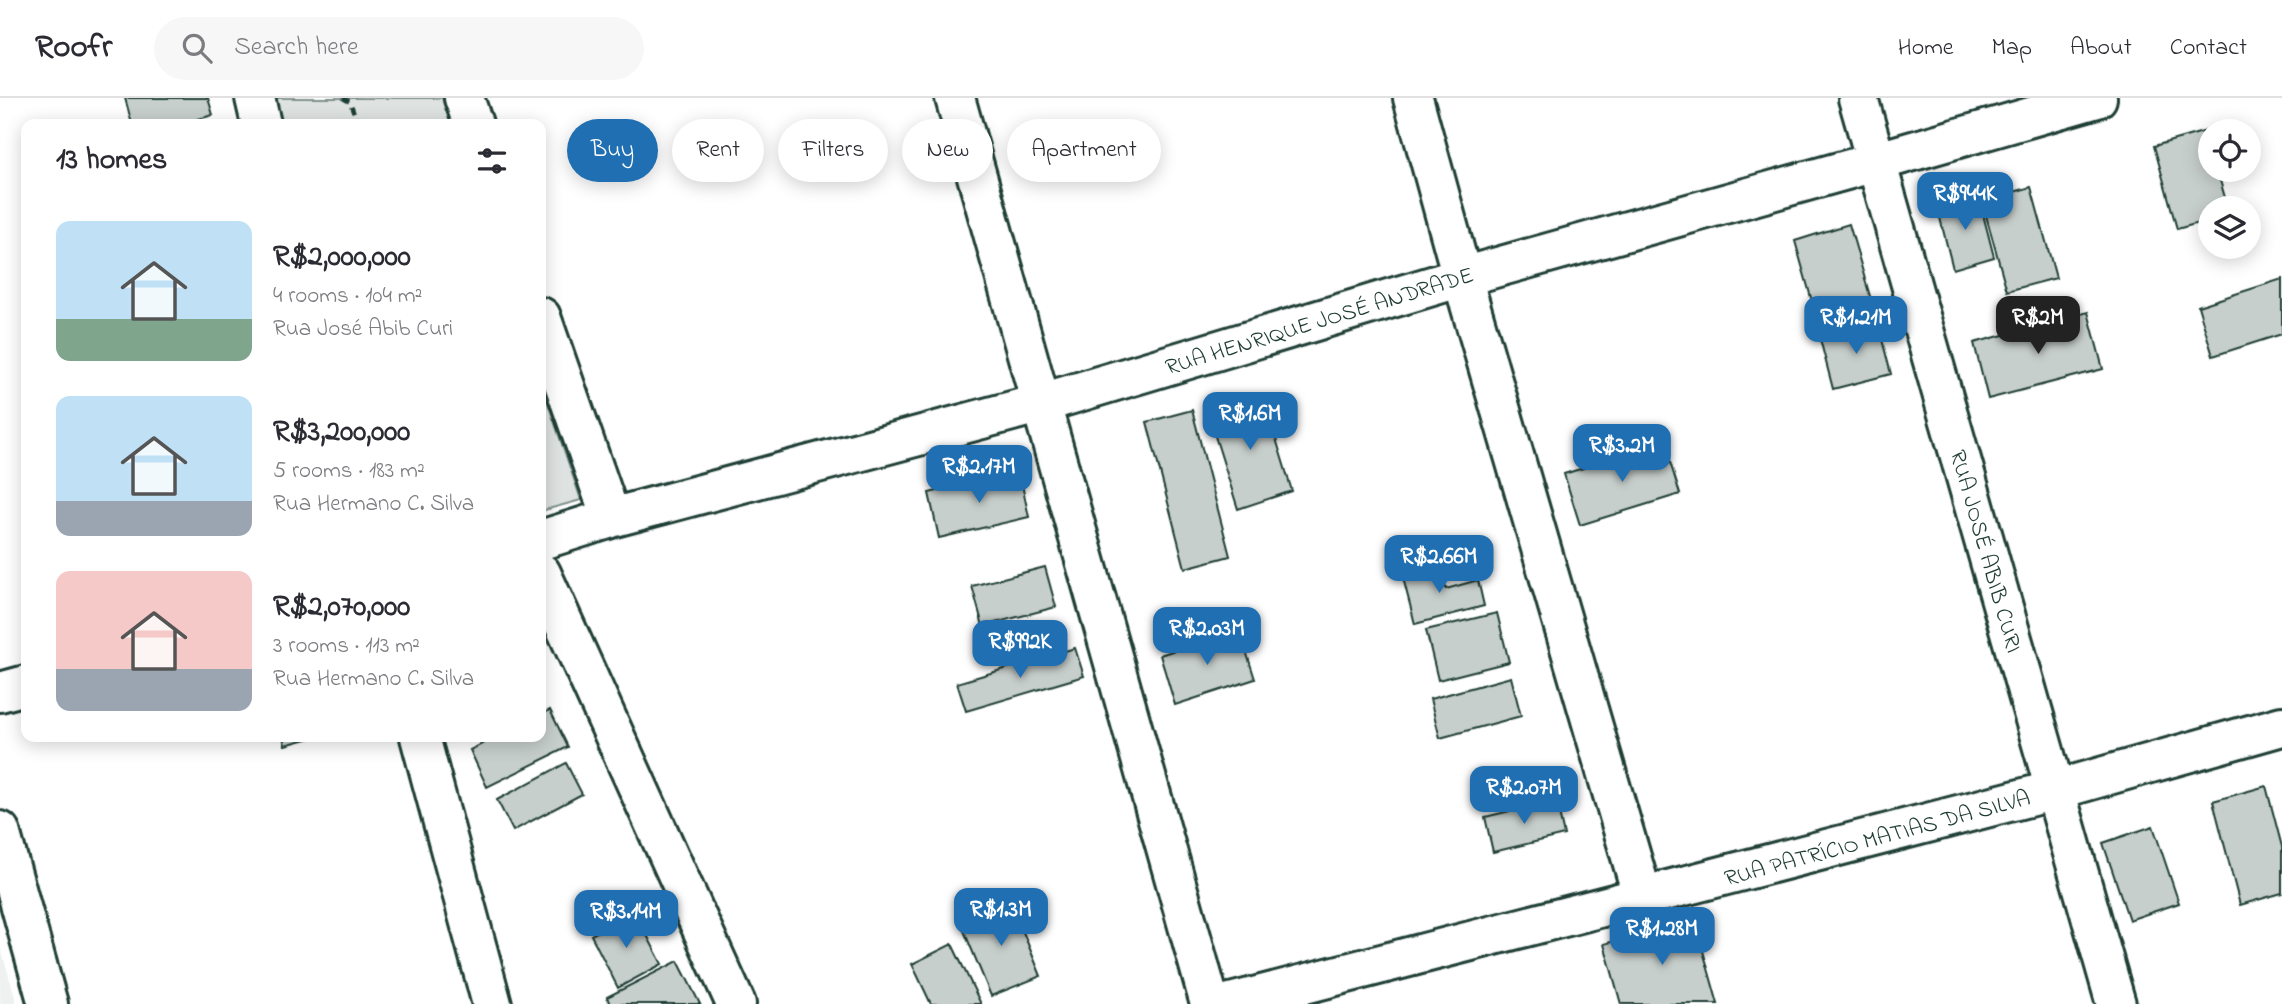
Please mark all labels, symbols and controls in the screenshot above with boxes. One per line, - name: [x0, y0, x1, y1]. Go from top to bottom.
- search box: [154, 17, 644, 80]
- text: Roofr: [35, 24, 112, 72]
- icon: search: [178, 29, 216, 67]
- text: Search here: [234, 29, 359, 67]
- text: Home: [1898, 31, 1954, 66]
- text: Map: [1992, 31, 2032, 66]
- text: About: [2070, 31, 2132, 66]
- text: Contact: [2170, 31, 2247, 66]
- chip: Buy: [567, 119, 658, 182]
- chip: Rent: [672, 119, 764, 182]
- chip: Filters: [778, 119, 888, 182]
- chip: New: [902, 119, 993, 182]
- chip: Apartment: [1007, 119, 1161, 182]
- map controls: [2198, 119, 2261, 259]
- button: locate: [2198, 119, 2261, 182]
- text: 13 homes: [56, 139, 167, 183]
- icon: filters: [473, 142, 511, 180]
- pin: R$944K: [1908, 172, 2022, 232]
- text: R$944K: [1933, 178, 1997, 211]
- button: layers: [2198, 196, 2261, 259]
- text: R$2,000,000: [273, 236, 411, 280]
- icon: home: [112, 249, 196, 333]
- street label: RUA HENRIQUE JOSÉ ANDRADE: [1162, 260, 1478, 385]
- text: 4 rooms · 104 m²: [273, 280, 422, 313]
- pin: R$1.21M: [1791, 296, 1921, 356]
- pin: R$2M: [1997, 296, 2079, 356]
- text: R$1.21M: [1820, 302, 1892, 335]
- text: R$2M: [2012, 302, 2064, 335]
- text: Rua José Abib Curi: [273, 313, 453, 346]
- pin: R$1.6M: [1193, 392, 1307, 452]
- text: R$1.6M: [1219, 398, 1281, 431]
- text: R$3,200,000: [273, 411, 410, 455]
- icon: home: [112, 424, 196, 508]
- pin: R$3.2M: [1565, 424, 1679, 484]
- text: R$3.2M: [1589, 430, 1655, 463]
- pin: R$2.17M: [914, 446, 1044, 505]
- street label: RUA JOSÉ ABIB CURI: [1940, 446, 2029, 657]
- text: R$2.17M: [942, 451, 1016, 484]
- text: 5 rooms · 183 m²: [273, 455, 425, 488]
- text: Rua Hermano C. Silva: [273, 488, 474, 521]
- pin: R$2.66M: [1374, 536, 1504, 595]
- text: R$2.66M: [1401, 541, 1477, 574]
- text: R$2,070,000: [273, 586, 410, 630]
- icon: home: [112, 599, 196, 683]
- pin: R$2.03M: [1142, 608, 1272, 667]
- text: R$2.03M: [1169, 613, 1245, 646]
- pin: R$992K: [963, 620, 1077, 680]
- text: R$992K: [988, 626, 1052, 659]
- text: 3 rooms · 113 m²: [273, 630, 420, 663]
- text: Rua Hermano C. Silva: [273, 663, 474, 696]
- pin: R$2.07M: [1459, 766, 1589, 826]
- text: R$2.07M: [1486, 772, 1562, 805]
- street label: RUA PATRÍCIO MATIAS DA SILVA: [1721, 783, 2034, 896]
- pin: R$1.3M: [944, 888, 1058, 948]
- pin: R$3.14M: [561, 890, 691, 950]
- text: R$1.3M: [970, 894, 1032, 927]
- text: R$3.14M: [590, 896, 662, 929]
- pin: R$1.28M: [1597, 908, 1727, 967]
- text: R$1.28M: [1626, 913, 1698, 946]

